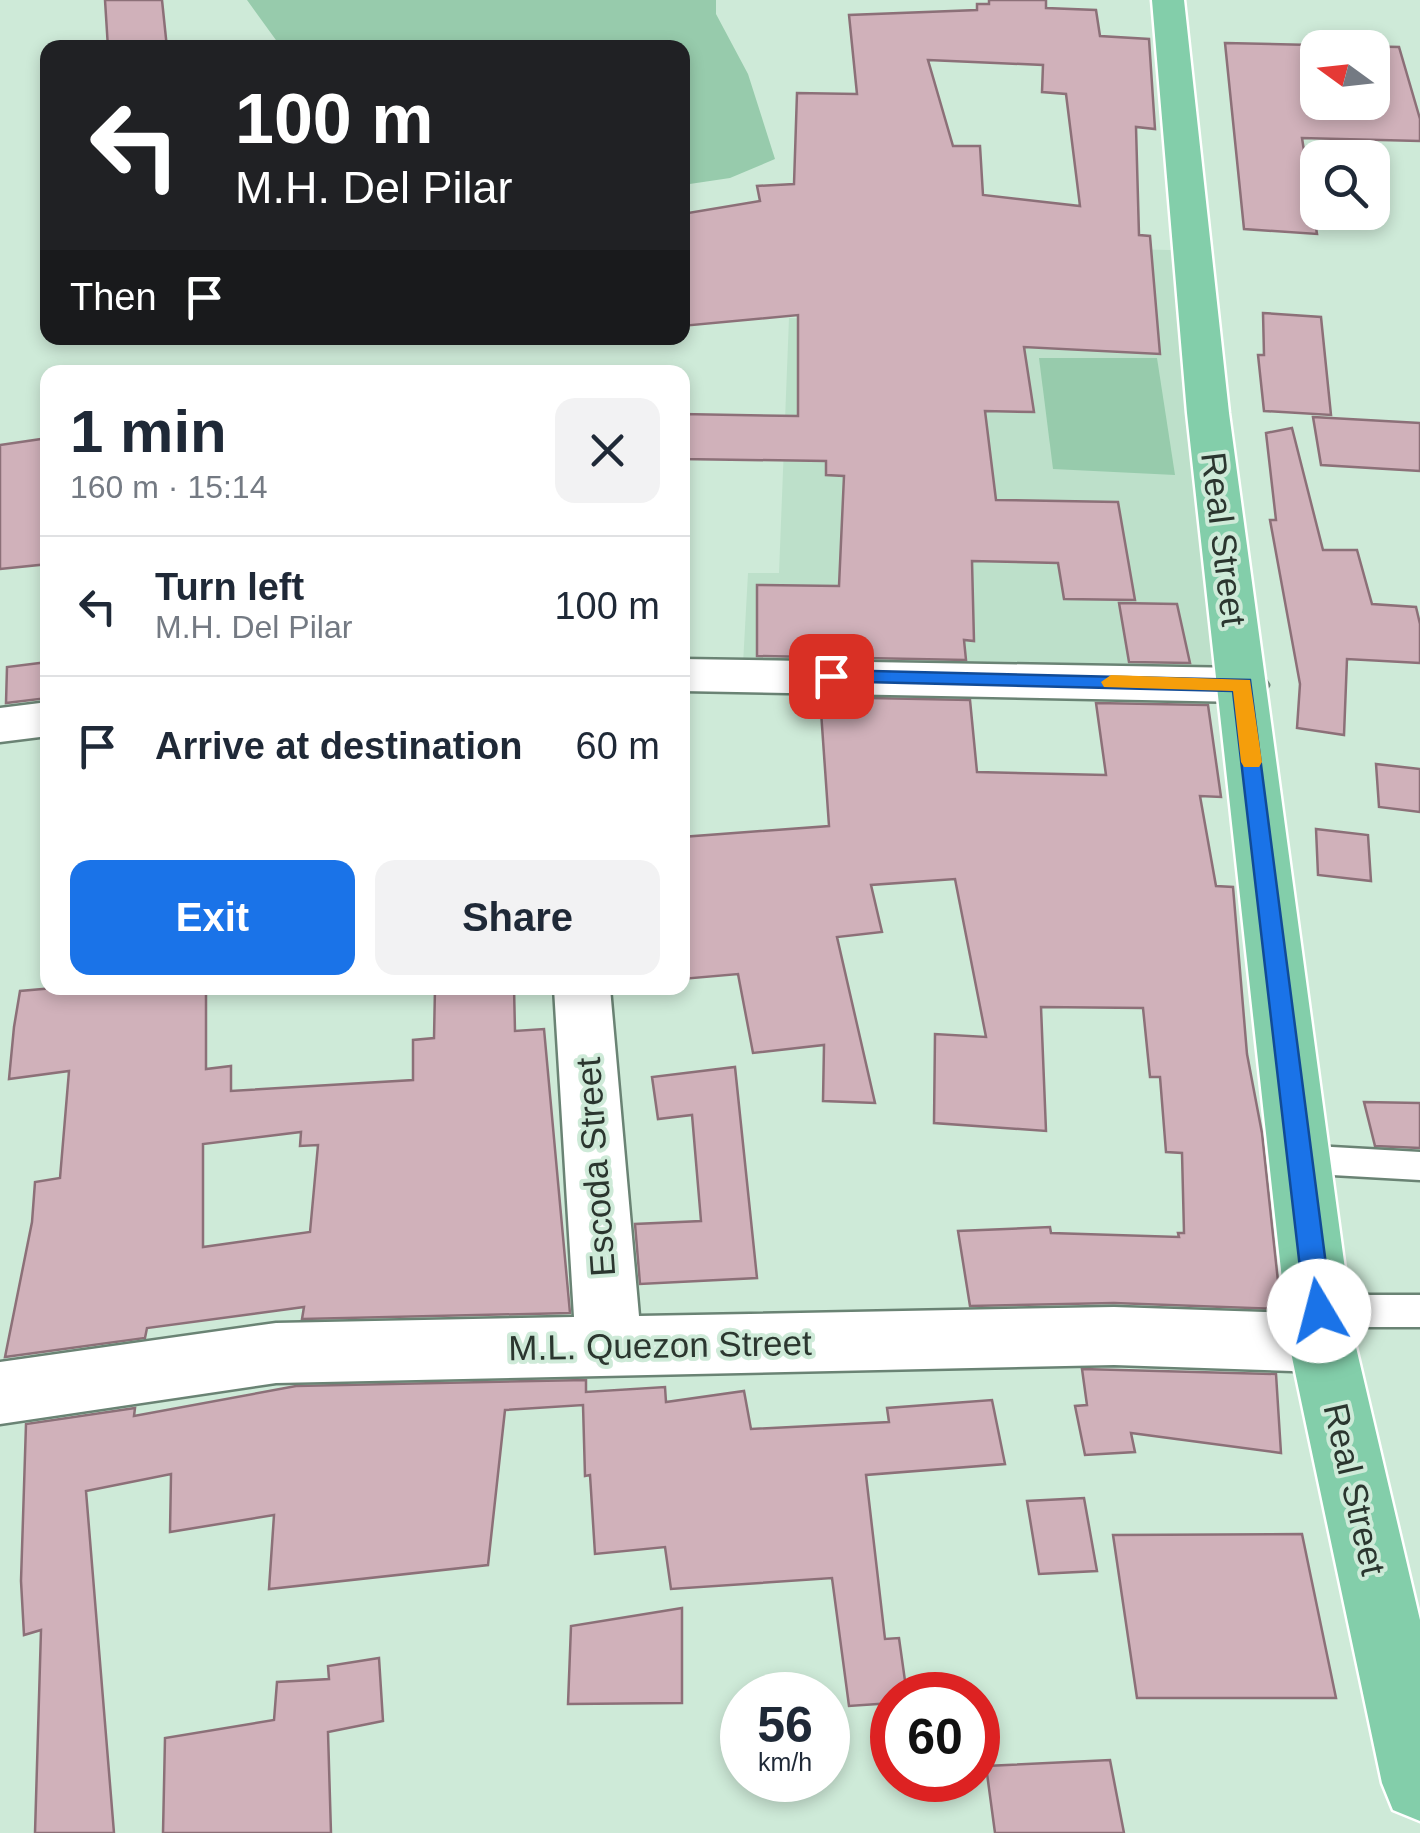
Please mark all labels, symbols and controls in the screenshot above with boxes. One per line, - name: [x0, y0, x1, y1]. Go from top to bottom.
- north arrow: [1300, 30, 1390, 120]
- map controls: [1300, 30, 1390, 230]
- icon: left: [70, 80, 200, 210]
- text: 100 m: [235, 80, 433, 158]
- button: search: [1300, 140, 1390, 230]
- text: M.H. Del Pilar: [235, 162, 513, 213]
- icon: arrive: [177, 270, 232, 325]
- text: Then: [70, 276, 157, 318]
- text: 1 min: [70, 398, 227, 465]
- button: close: [555, 398, 660, 503]
- street label: Real Street: [1194, 450, 1254, 629]
- text: 160 m · 15:14: [70, 469, 267, 505]
- text: Turn left: [155, 566, 304, 608]
- icon: left: [70, 579, 125, 634]
- text: 100 m: [554, 585, 660, 627]
- text: M.H. Del Pilar: [155, 609, 352, 645]
- pin: [789, 634, 874, 719]
- icon: arrive: [804, 649, 859, 704]
- icon: arrive: [70, 719, 125, 774]
- text: Arrive at destination: [155, 725, 522, 767]
- text: 60 m: [576, 725, 660, 767]
- button: Exit: [70, 860, 355, 975]
- button: Share: [375, 860, 660, 975]
- street label: Escoda Street: [568, 1056, 622, 1278]
- position arrow: [1267, 1259, 1371, 1363]
- street label: M.L. Quezon Street: [508, 1323, 812, 1367]
- street label: Real Street: [1316, 1399, 1394, 1579]
- speed limit sign: 60: [870, 1672, 1000, 1802]
- text: 56: [757, 1697, 813, 1753]
- text: km/h: [758, 1748, 812, 1776]

